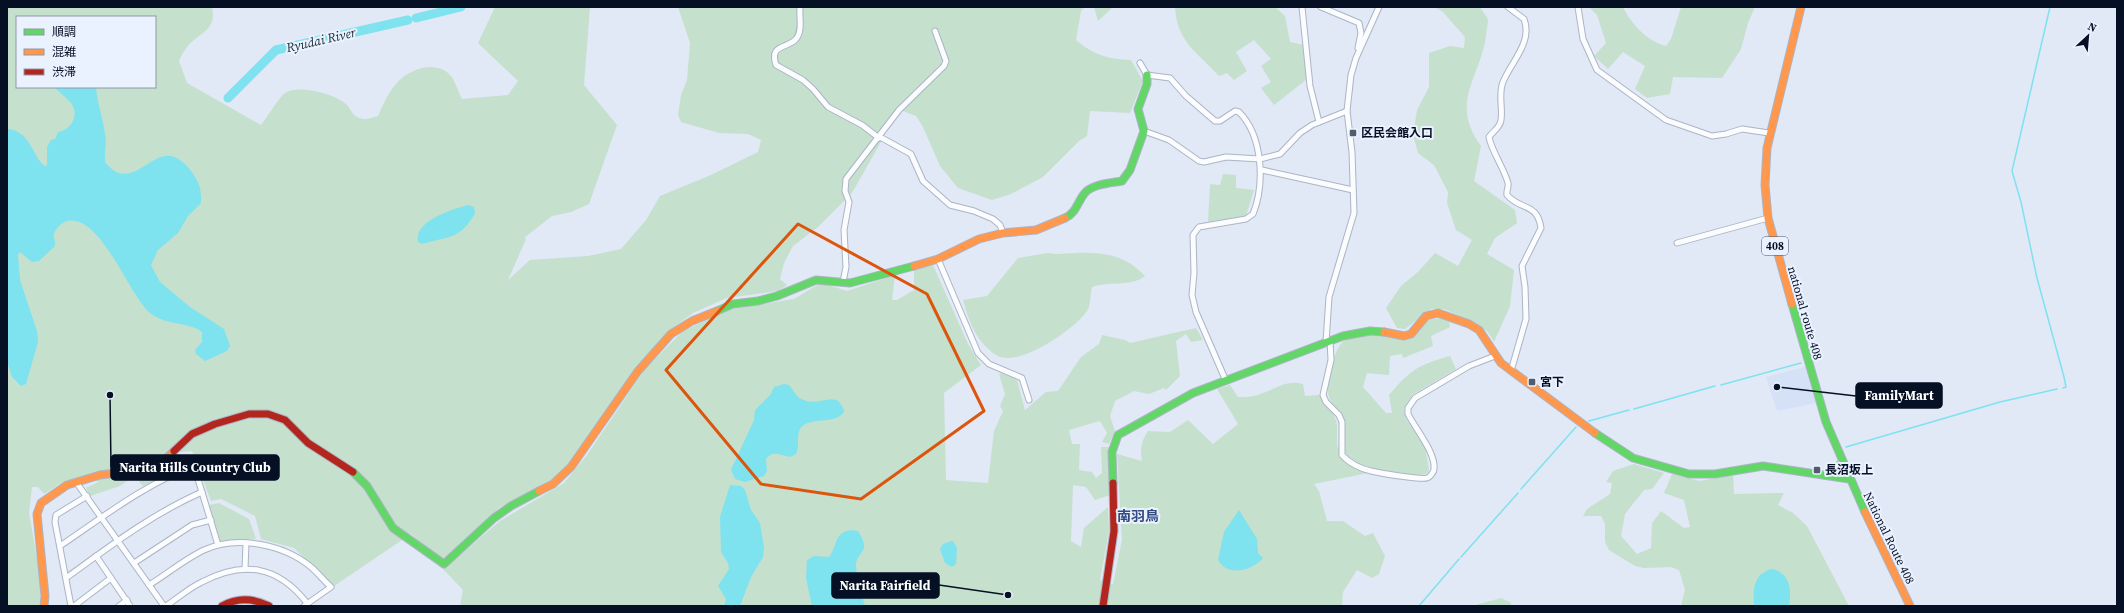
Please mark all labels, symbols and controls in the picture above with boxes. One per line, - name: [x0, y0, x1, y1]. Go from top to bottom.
- legend: [16, 16, 156, 88]
- north arrow: [2068, 16, 2108, 56]
- text: N: [2085, 19, 2099, 36]
- text: 順調: [52, 24, 76, 40]
- water label: Ryudai River: [284, 24, 358, 56]
- text: 混雑: [52, 44, 76, 60]
- text: 渋滞: [52, 64, 76, 80]
- place label: 区民会館入口: [1361, 125, 1433, 141]
- marker: 区民会館入口: [1348, 128, 1358, 138]
- road number: 408: [1762, 237, 1788, 255]
- street label: national route 408: [1784, 264, 1826, 362]
- place label: 宮下: [1540, 374, 1564, 390]
- marker: 宮下: [1527, 377, 1537, 387]
- callout: FamilyMart: [1856, 383, 1942, 408]
- text: FamilyMart: [1864, 387, 1934, 404]
- callout: Narita Hills Country Club: [111, 455, 279, 480]
- text: Narita Hills Country Club: [119, 459, 271, 476]
- place label: 長沼坂上: [1825, 462, 1873, 478]
- marker: 長沼坂上: [1812, 465, 1822, 475]
- street label: National Route 408: [1860, 489, 1918, 587]
- district label: 南羽鳥: [1117, 506, 1159, 526]
- callout: Narita Fairfield: [832, 573, 939, 598]
- text: Narita Fairfield: [840, 577, 931, 594]

